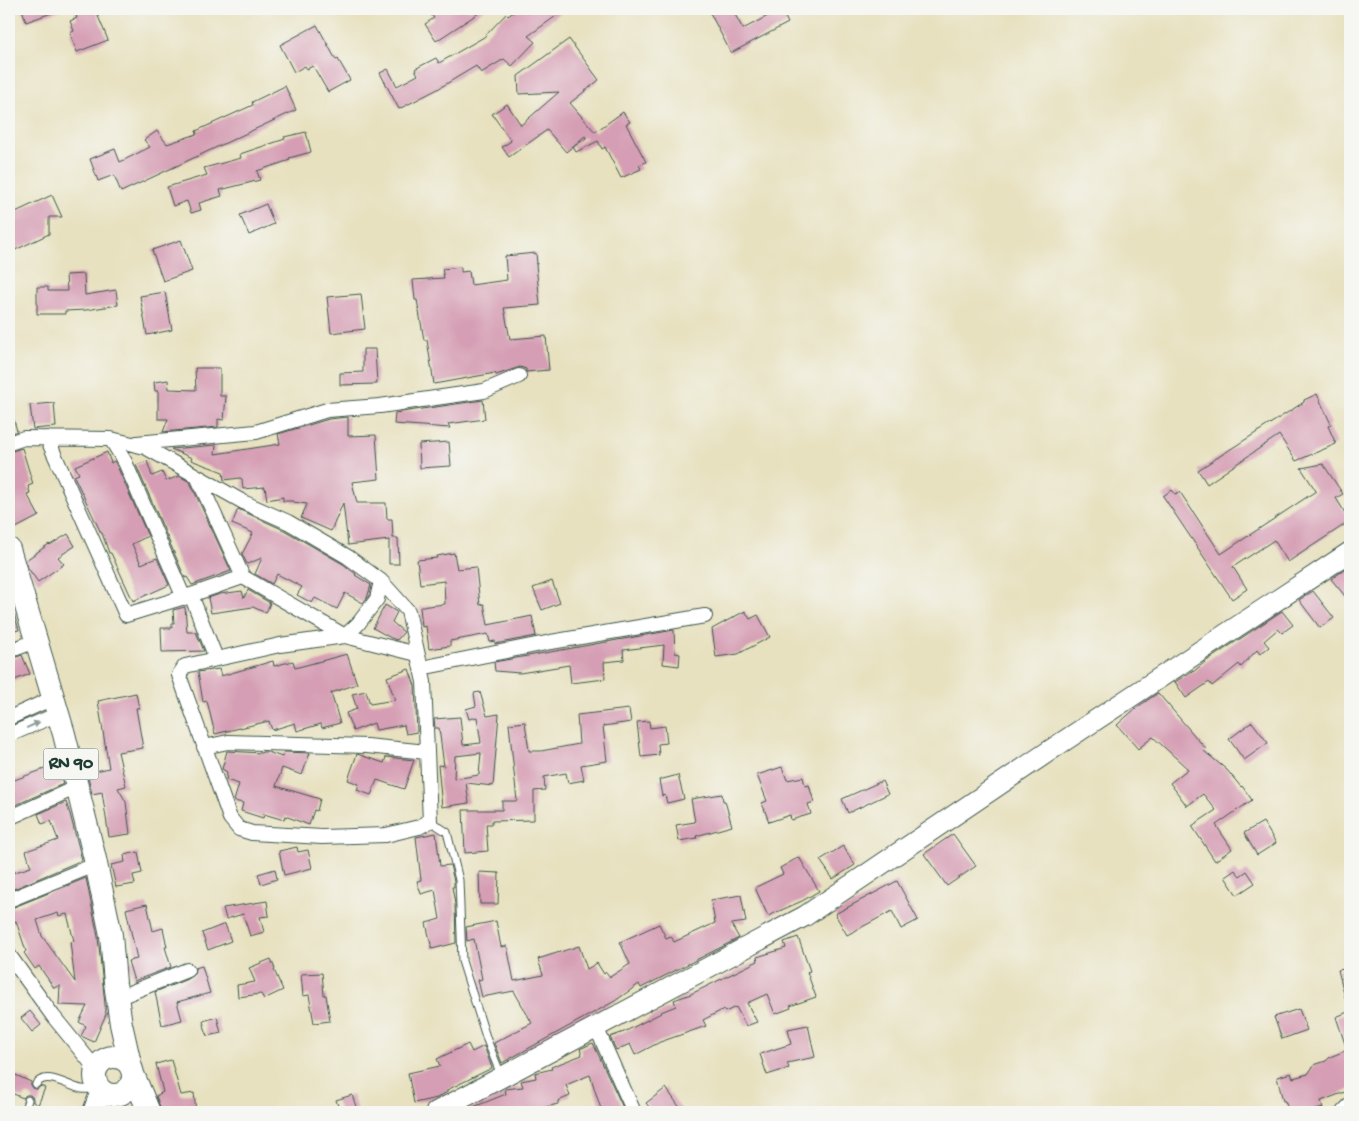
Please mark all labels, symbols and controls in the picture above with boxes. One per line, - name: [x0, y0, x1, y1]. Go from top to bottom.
- one-way arrow: [26, 720, 40, 728]
- road number: RN 90: [44, 749, 98, 780]

